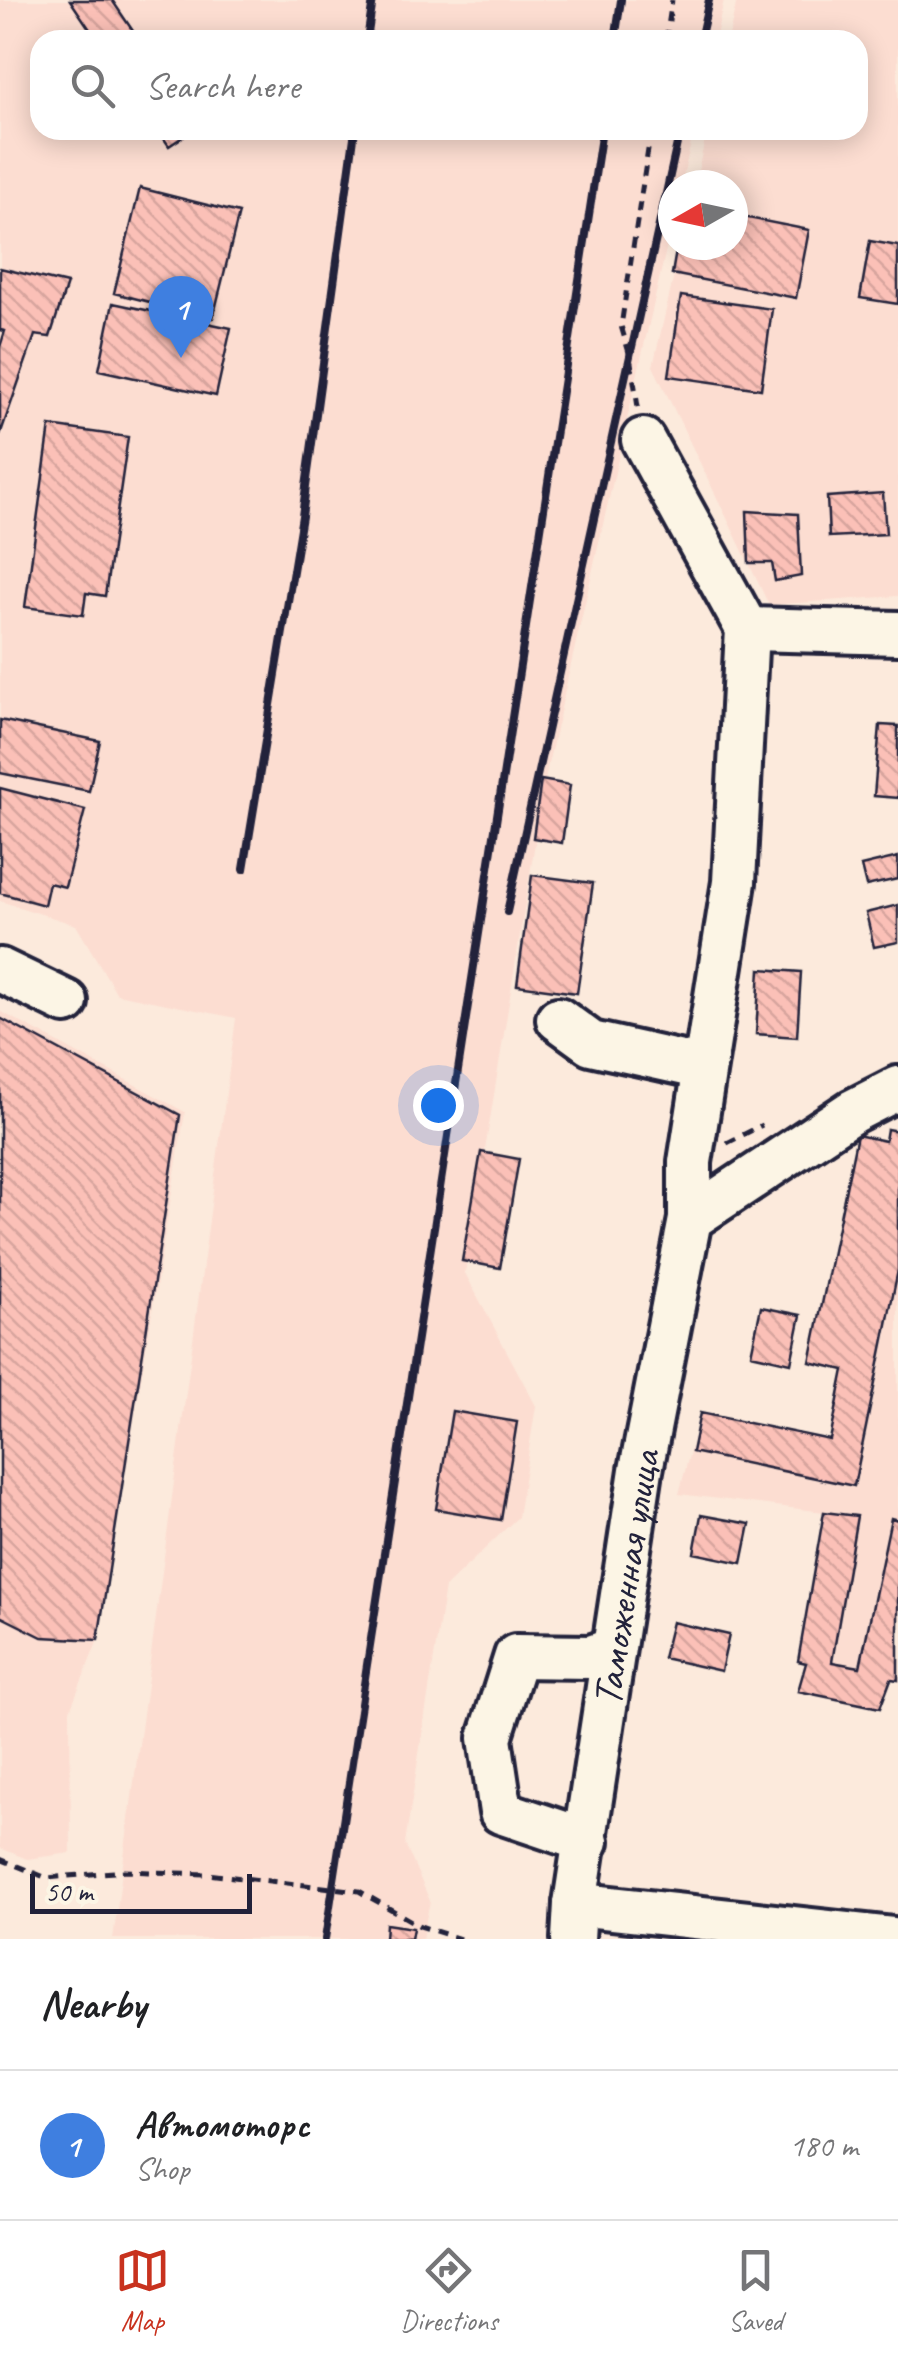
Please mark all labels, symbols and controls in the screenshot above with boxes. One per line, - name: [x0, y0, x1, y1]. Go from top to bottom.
- search box: [30, 30, 868, 140]
- icon: search: [65, 58, 120, 113]
- text: Search here: [145, 62, 300, 109]
- north arrow: [658, 170, 748, 260]
- pin: 1: [148, 276, 214, 358]
- your location: [413, 1080, 464, 1131]
- street label: Таможенная улица: [580, 1442, 673, 1710]
- scale bar: [30, 1869, 252, 1914]
- text: 50 m: [45, 1874, 93, 1909]
- text: Nearby: [40, 1978, 146, 2031]
- text: Автомоторс: [135, 2101, 310, 2148]
- text: 1: [65, 2125, 80, 2166]
- text: 180 m: [789, 2125, 858, 2166]
- text: Shop: [135, 2148, 189, 2189]
- tab: Map: [115, 2243, 170, 2338]
- tab: Directions: [400, 2243, 498, 2338]
- tab: Saved: [728, 2243, 783, 2338]

